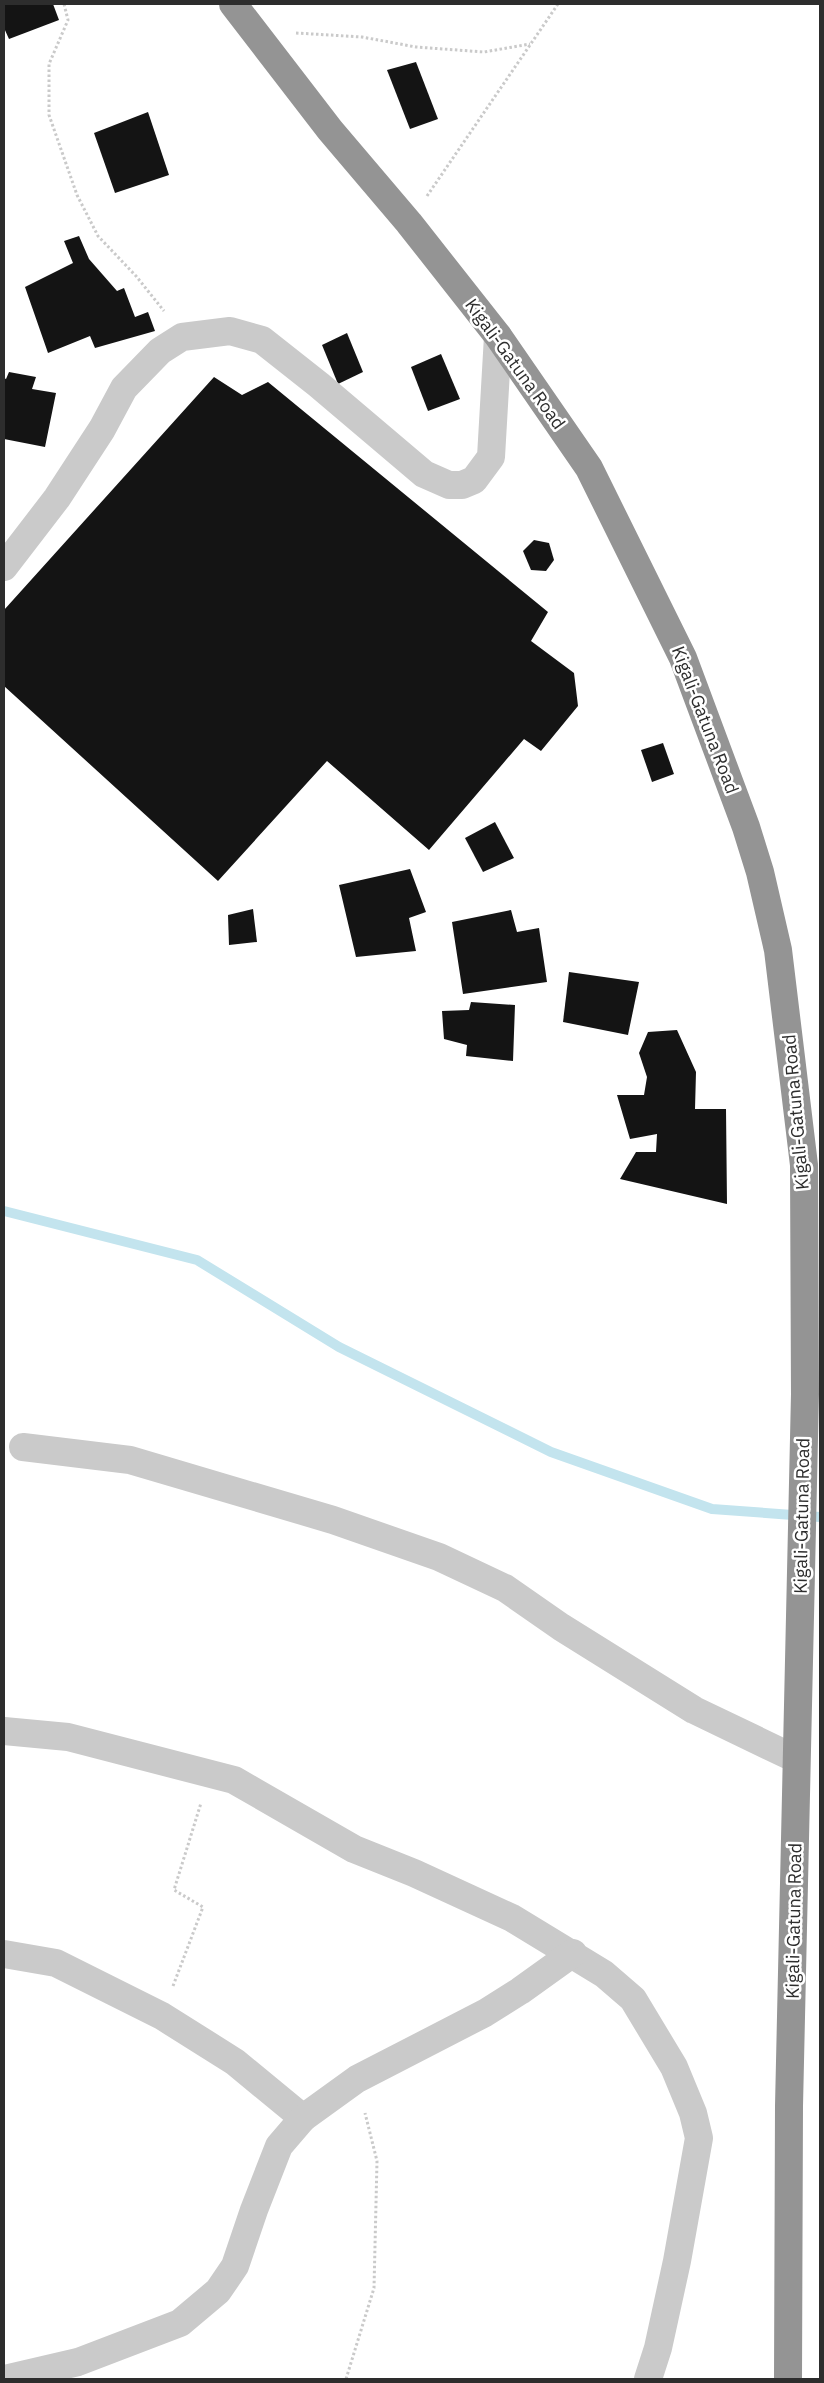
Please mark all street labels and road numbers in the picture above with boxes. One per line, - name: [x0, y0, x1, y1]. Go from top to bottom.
- street label: Kigali-Gatuna Road: [460, 294, 571, 434]
- street label: Kigali-Gatuna Road: [667, 643, 744, 797]
- street label: Kigali-Gatuna Road: [777, 1033, 814, 1191]
- street label: Kigali-Gatuna Road: [789, 1438, 814, 1594]
- street label: Kigali-Gatuna Road: [781, 1843, 806, 1999]

